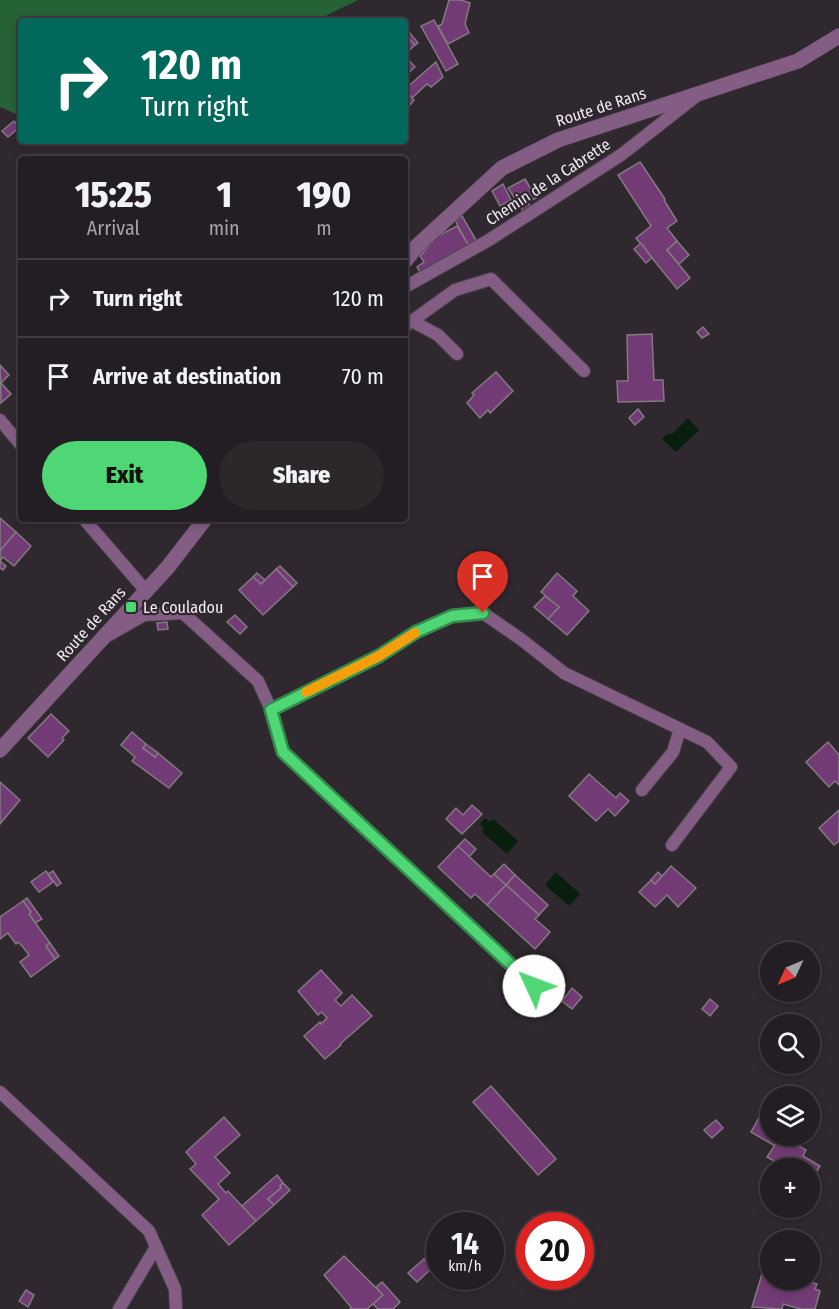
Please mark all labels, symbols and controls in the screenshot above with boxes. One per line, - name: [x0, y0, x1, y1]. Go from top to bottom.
- text: 120 m: [141, 40, 242, 90]
- icon: right: [42, 42, 120, 120]
- street label: Route de Rans: [553, 83, 649, 131]
- text: Turn right: [141, 91, 249, 123]
- street label: Chemin de la Cabrette: [482, 135, 614, 229]
- text: 15:25: [75, 173, 152, 217]
- text: 1: [216, 173, 232, 217]
- text: 190: [297, 173, 351, 217]
- text: Arrival: [87, 216, 140, 240]
- text: min: [209, 216, 240, 240]
- text: m: [316, 216, 332, 240]
- icon: right: [42, 282, 75, 315]
- text: Turn right: [93, 285, 182, 312]
- text: 120 m: [332, 285, 384, 312]
- icon: arrive: [42, 360, 75, 393]
- text: Arrive at destination: [93, 363, 281, 390]
- text: 70 m: [342, 363, 384, 390]
- button: Exit: [42, 441, 207, 510]
- button: Share: [219, 441, 384, 510]
- pin: [457, 551, 508, 613]
- icon: arrive: [466, 560, 499, 593]
- street label: Route de Rans: [53, 583, 130, 665]
- place label: Le Couladou: [143, 598, 223, 617]
- marker: Le Couladou: [124, 600, 138, 614]
- north arrow: [760, 942, 820, 1002]
- map controls: [760, 942, 820, 1290]
- position arrow: [502, 954, 566, 1018]
- button: search: [760, 1014, 820, 1074]
- button: layers: [760, 1086, 820, 1146]
- button: +: [760, 1158, 820, 1218]
- speed limit sign: 20: [516, 1212, 594, 1290]
- text: 14: [451, 1226, 479, 1262]
- button: −: [760, 1230, 820, 1290]
- text: km/h: [448, 1257, 482, 1275]

